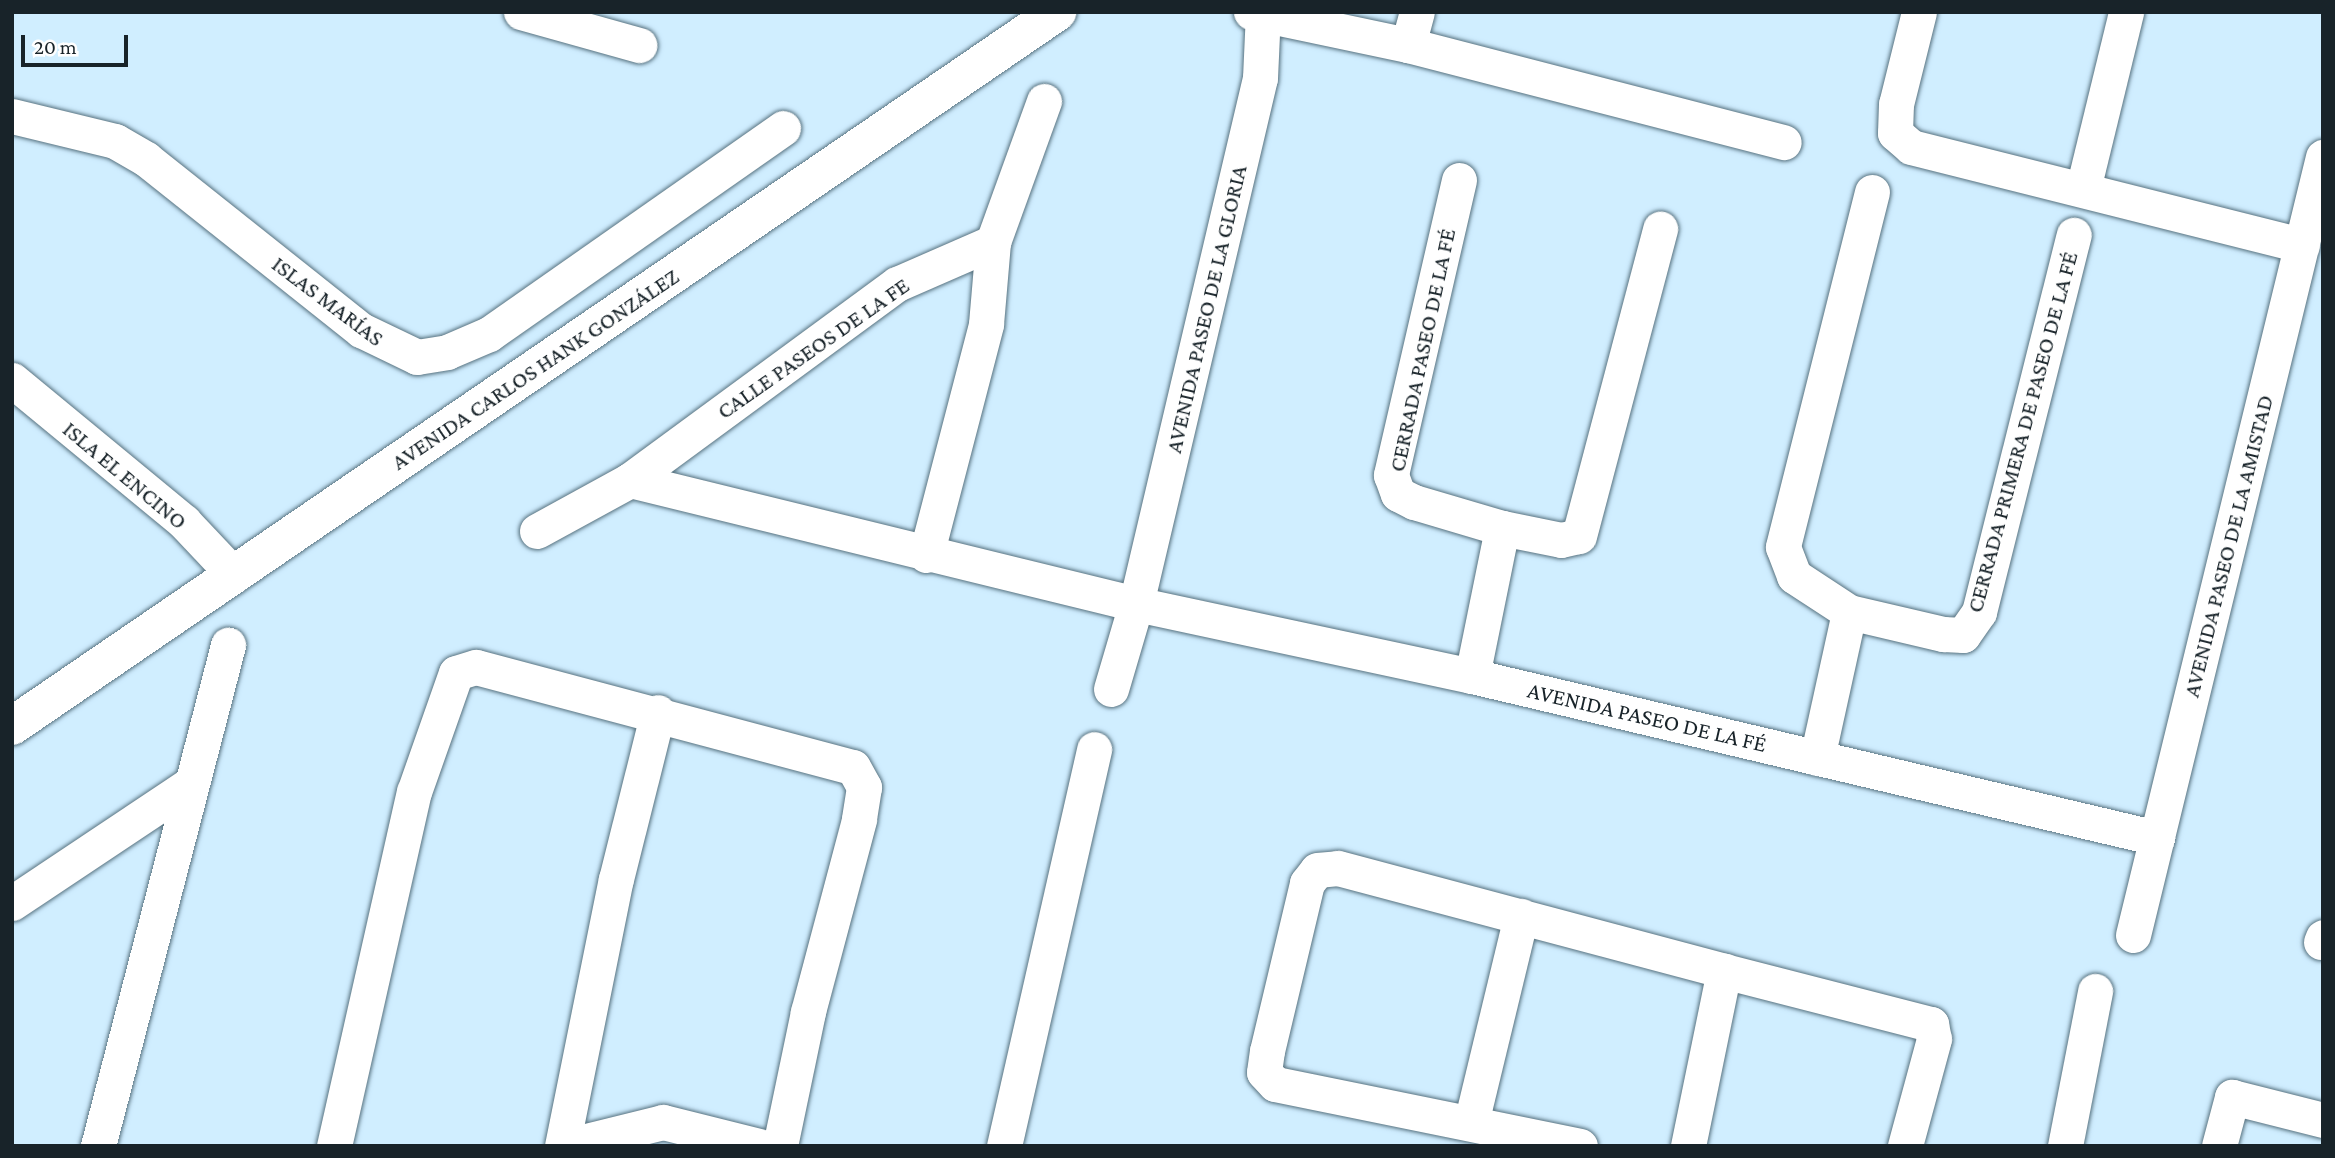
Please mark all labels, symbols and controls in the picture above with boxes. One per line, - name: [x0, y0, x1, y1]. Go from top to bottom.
- scale bar: [24, 21, 131, 65]
- text: 20 m: [34, 35, 77, 59]
- street label: AVENIDA PASEO DE LA GLORIA: [1159, 162, 1253, 456]
- street label: CERRADA PASEO DE LA FÉ: [1383, 226, 1461, 474]
- street label: CERRADA PRIMERA DE PASEO DE LA FÉ: [1960, 249, 2084, 615]
- street label: ISLAS MARÍAS: [267, 250, 389, 352]
- street label: AVENIDA CARLOS HANK GONZÁLEZ: [386, 262, 684, 476]
- street label: CALLE PASEOS DE LA FE: [712, 271, 914, 425]
- street label: AVENIDA PASEO DE LA AMISTAD: [2177, 392, 2279, 700]
- street label: ISLA EL ENCINO: [57, 415, 193, 535]
- street label: AVENIDA PASEO DE LA FÉ: [1525, 676, 1769, 758]

